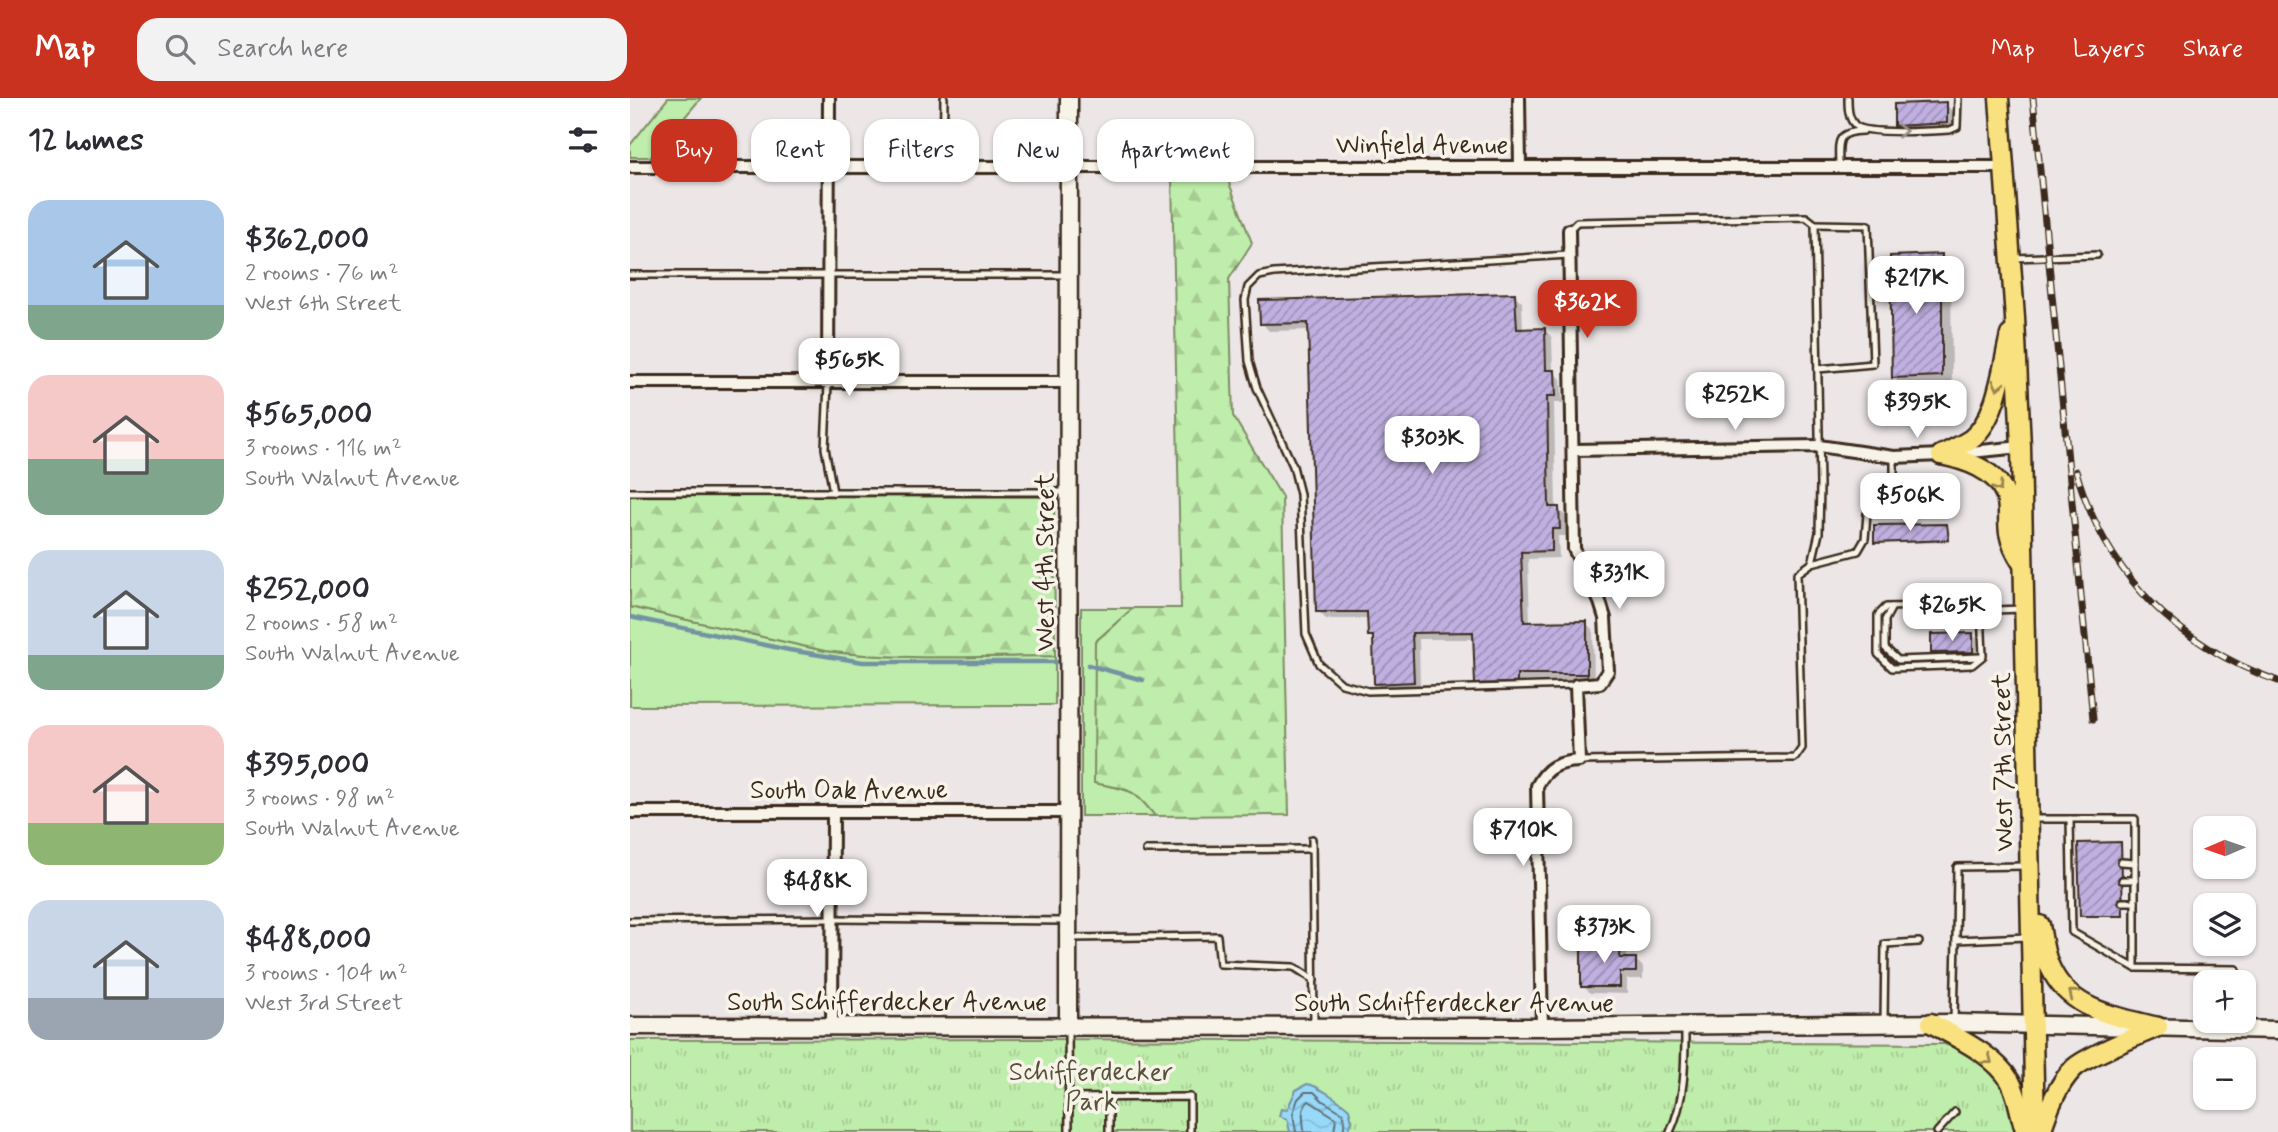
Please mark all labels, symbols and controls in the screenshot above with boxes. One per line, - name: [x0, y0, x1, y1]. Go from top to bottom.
- search box: [137, 18, 627, 81]
- text: Map: [35, 27, 95, 71]
- icon: search: [161, 30, 199, 68]
- text: Search here: [217, 32, 348, 66]
- text: Map: [1991, 34, 2035, 65]
- text: Layers: [2073, 34, 2145, 65]
- text: Share: [2183, 34, 2243, 65]
- chip: Buy: [651, 119, 737, 182]
- chip: Rent: [751, 119, 850, 182]
- chip: Filters: [864, 119, 979, 182]
- chip: New: [993, 119, 1083, 182]
- chip: Apartment: [1097, 119, 1254, 182]
- text: 12 homes: [28, 121, 144, 160]
- icon: filters: [564, 121, 602, 159]
- one-way arrow: [1898, 123, 1908, 139]
- street label: Winfield Avenue: [1336, 129, 1508, 163]
- text: $362,000: [245, 220, 369, 259]
- icon: home: [84, 228, 168, 312]
- pin: $217K: [1867, 256, 1965, 316]
- text: 2 rooms · 76 m²: [245, 259, 398, 289]
- text: $217K: [1884, 264, 1948, 294]
- pin: $362K: [1538, 280, 1636, 340]
- text: $362K: [1554, 288, 1620, 318]
- text: West 6th Street: [245, 289, 402, 319]
- pin: $565K: [800, 338, 898, 398]
- text: $565K: [814, 346, 884, 376]
- pin: $252K: [1686, 372, 1784, 432]
- one-way arrow: [1992, 378, 2006, 390]
- text: $252K: [1702, 380, 1769, 410]
- pin: $395K: [1868, 380, 1966, 440]
- text: $395K: [1884, 388, 1950, 418]
- text: $565,000: [245, 395, 372, 434]
- icon: home: [84, 403, 168, 487]
- pin: $303K: [1383, 416, 1481, 476]
- text: $303K: [1401, 424, 1463, 454]
- text: 3 rooms · 116 m²: [245, 434, 402, 464]
- text: South Walnut Avenue: [245, 464, 459, 494]
- street label: West 4th Street: [1029, 473, 1063, 651]
- pin: $506K: [1861, 474, 1959, 533]
- one-way arrow: [1990, 479, 2002, 492]
- text: $506K: [1876, 481, 1944, 511]
- pin: $331K: [1570, 552, 1668, 611]
- text: $331K: [1590, 559, 1648, 589]
- text: $252,000: [245, 570, 370, 609]
- icon: home: [84, 578, 168, 662]
- pin: $265K: [1903, 584, 2001, 643]
- text: $265K: [1919, 591, 1985, 621]
- text: 2 rooms · 58 m²: [245, 609, 398, 639]
- text: South Walnut Avenue: [245, 639, 459, 669]
- street label: West 7th Street: [1985, 672, 2023, 852]
- text: $395,000: [245, 745, 369, 784]
- icon: home: [84, 753, 168, 837]
- street label: South Oak Avenue: [750, 774, 948, 808]
- text: 3 rooms · 98 m²: [245, 784, 395, 814]
- pin: $710K: [1474, 808, 1572, 868]
- text: South Walnut Avenue: [245, 814, 459, 844]
- text: $710K: [1489, 816, 1557, 846]
- north arrow: [2193, 816, 2256, 878]
- map controls: [2193, 816, 2256, 1110]
- pin: $488K: [768, 860, 866, 919]
- text: $488K: [783, 867, 851, 897]
- button: layers: [2193, 893, 2256, 956]
- pin: $373K: [1555, 906, 1653, 965]
- text: $373K: [1573, 913, 1635, 943]
- text: $488,000: [245, 920, 371, 959]
- icon: home: [84, 928, 168, 1012]
- text: 3 rooms · 104 m²: [245, 959, 408, 989]
- button: +: [2193, 970, 2256, 1033]
- street label: South Schifferdecker Avenue: [727, 986, 1047, 1020]
- street label: South Schifferdecker Avenue: [1294, 987, 1614, 1021]
- text: West 3rd Street: [245, 989, 403, 1019]
- one-way arrow: [2068, 990, 2080, 1003]
- button: −: [2193, 1047, 2256, 1110]
- one-way arrow: [1981, 1051, 1993, 1064]
- park label: Schifferdecker Park: [1009, 1056, 1173, 1120]

